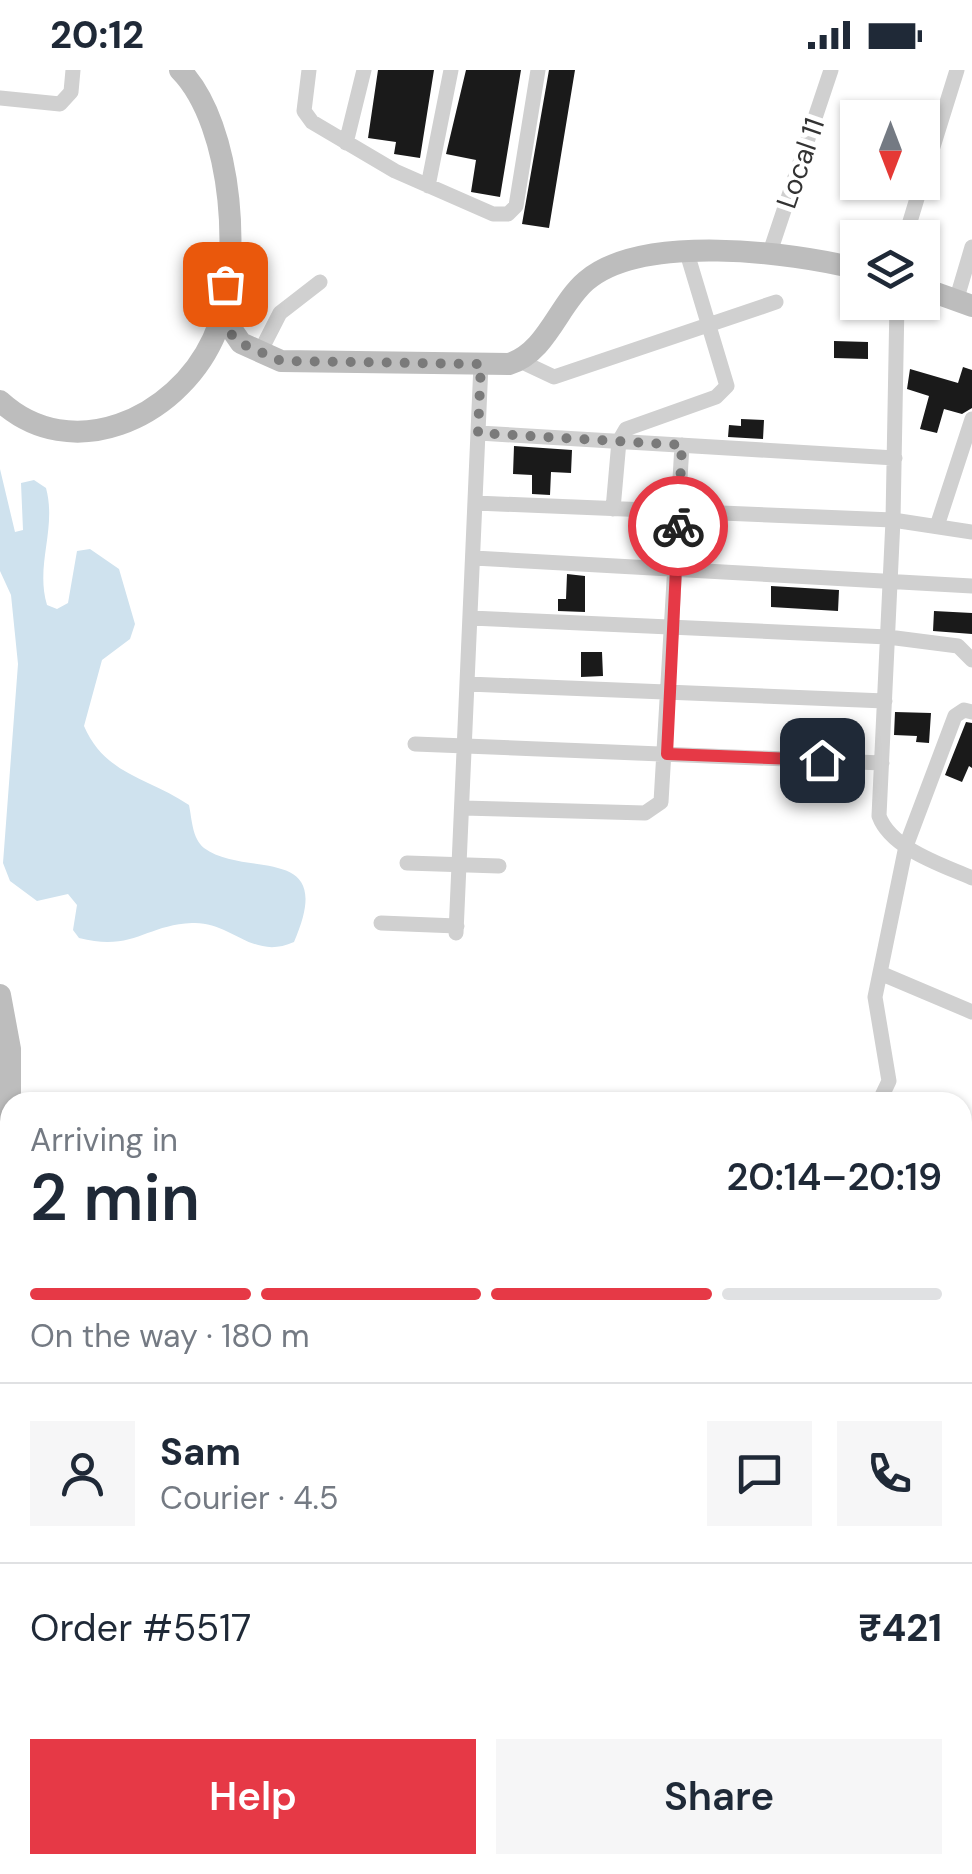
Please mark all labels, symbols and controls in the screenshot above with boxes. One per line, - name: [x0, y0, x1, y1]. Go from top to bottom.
- text: 20:12: [50, 10, 144, 60]
- north arrow: [840, 100, 940, 200]
- map controls: [840, 100, 940, 320]
- street label: Local 11: [768, 113, 833, 213]
- button: layers: [840, 220, 940, 320]
- pin: [183, 242, 268, 327]
- icon: bag: [198, 257, 253, 312]
- courier: [628, 476, 728, 576]
- icon: bike: [651, 499, 706, 554]
- pin: [780, 718, 865, 803]
- icon: home: [795, 733, 850, 788]
- text: Arriving in: [30, 1119, 178, 1161]
- text: 20:14–20:19: [726, 1152, 942, 1202]
- text: 2 min: [30, 1156, 200, 1240]
- text: On the way · 180 m: [30, 1315, 310, 1357]
- button: person: [30, 1421, 135, 1526]
- button: chat: [707, 1421, 812, 1526]
- button: phone: [837, 1421, 942, 1526]
- text: Sam: [160, 1427, 241, 1477]
- text: Courier · 4.5: [160, 1477, 338, 1519]
- text: Order #5517: [30, 1603, 251, 1653]
- text: ₹421: [858, 1603, 942, 1653]
- button: Help: [30, 1739, 476, 1854]
- button: Share: [496, 1739, 942, 1854]

